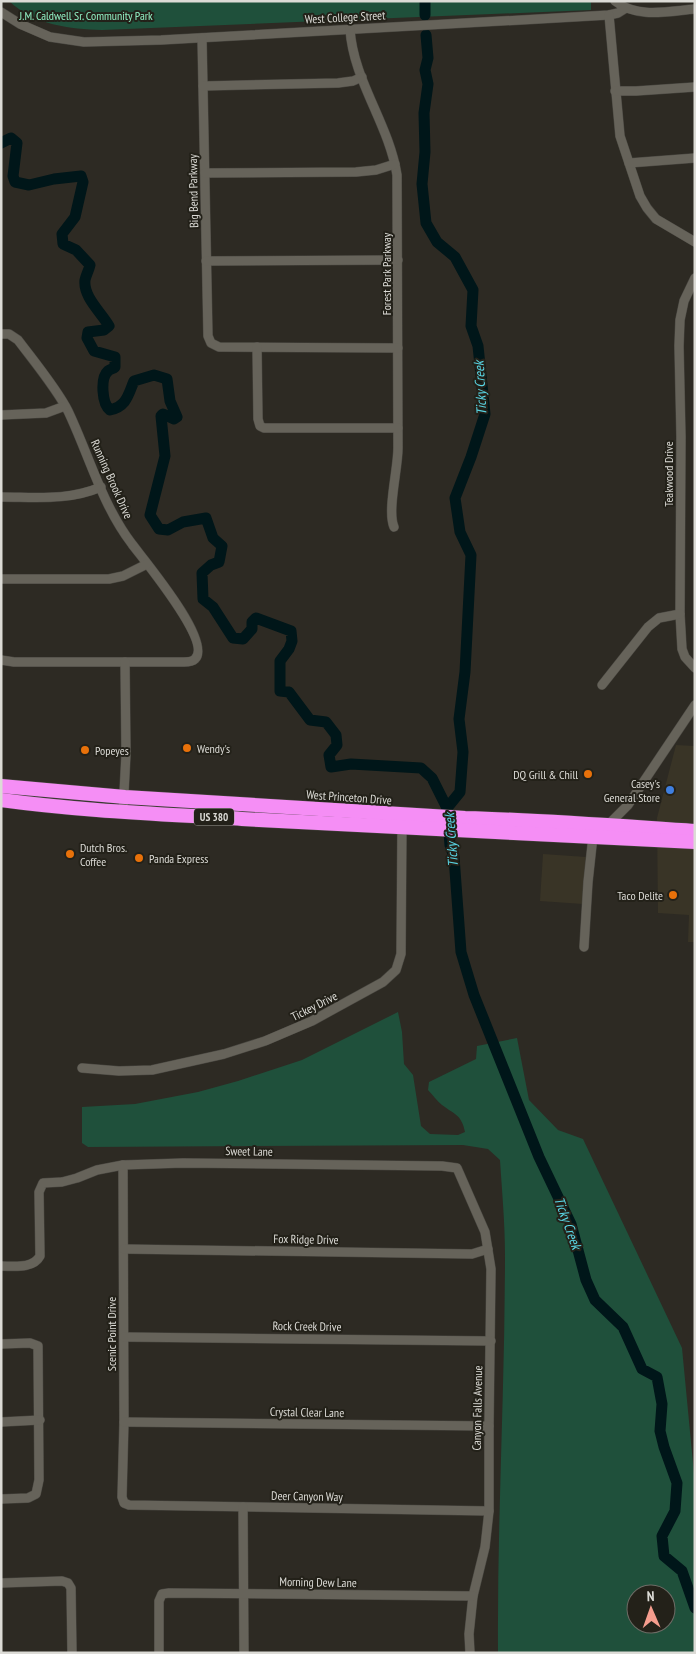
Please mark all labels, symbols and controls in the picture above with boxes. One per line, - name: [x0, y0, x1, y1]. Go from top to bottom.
- street label: West College Street: [304, 7, 386, 27]
- park label: J.M. Caldwell Sr. Community Park: [18, 8, 153, 23]
- street label: Big Bend Parkway: [185, 153, 201, 228]
- street label: Forest Park Parkway: [379, 232, 394, 315]
- water label: Ticky Creek: [470, 359, 490, 416]
- street label: Running Brook Drive: [88, 437, 136, 521]
- street label: Teakwood Drive: [661, 441, 676, 507]
- place label: Wendy's: [197, 741, 230, 756]
- marker: Wendy's: [181, 742, 193, 754]
- place label: Popeyes: [95, 743, 129, 758]
- marker: Popeyes: [79, 744, 91, 756]
- place label: DQ Grill & Chill: [513, 767, 578, 782]
- marker: DQ Grill & Chill: [582, 768, 594, 780]
- place label: Casey's General Store: [604, 776, 660, 805]
- marker: Casey's General Store: [664, 784, 676, 796]
- street label: West Princeton Drive: [306, 787, 392, 807]
- road number: US 380: [194, 809, 234, 826]
- water label: Ticky Creek: [440, 811, 462, 868]
- place label: Dutch Bros. Coffee: [80, 840, 127, 869]
- marker: Dutch Bros. Coffee: [64, 848, 76, 860]
- place label: Panda Express: [149, 851, 208, 866]
- marker: Panda Express: [133, 852, 145, 864]
- place label: Taco Delite: [617, 888, 663, 903]
- marker: Taco Delite: [667, 889, 679, 901]
- street label: Tickey Drive: [288, 988, 340, 1024]
- street label: Sweet Lane: [225, 1143, 273, 1159]
- water label: Ticky Creek: [550, 1194, 586, 1253]
- street label: Fox Ridge Drive: [273, 1231, 339, 1247]
- street label: Scenic Point Drive: [104, 1297, 119, 1371]
- street label: Rock Creek Drive: [272, 1318, 342, 1334]
- street label: Canyon Falls Avenue: [469, 1365, 485, 1451]
- street label: Crystal Clear Lane: [270, 1404, 344, 1420]
- street label: Deer Canyon Way: [271, 1488, 343, 1504]
- street label: Morning Dew Lane: [279, 1574, 357, 1590]
- north arrow: [626, 1584, 676, 1634]
- text: N: [646, 1587, 655, 1605]

